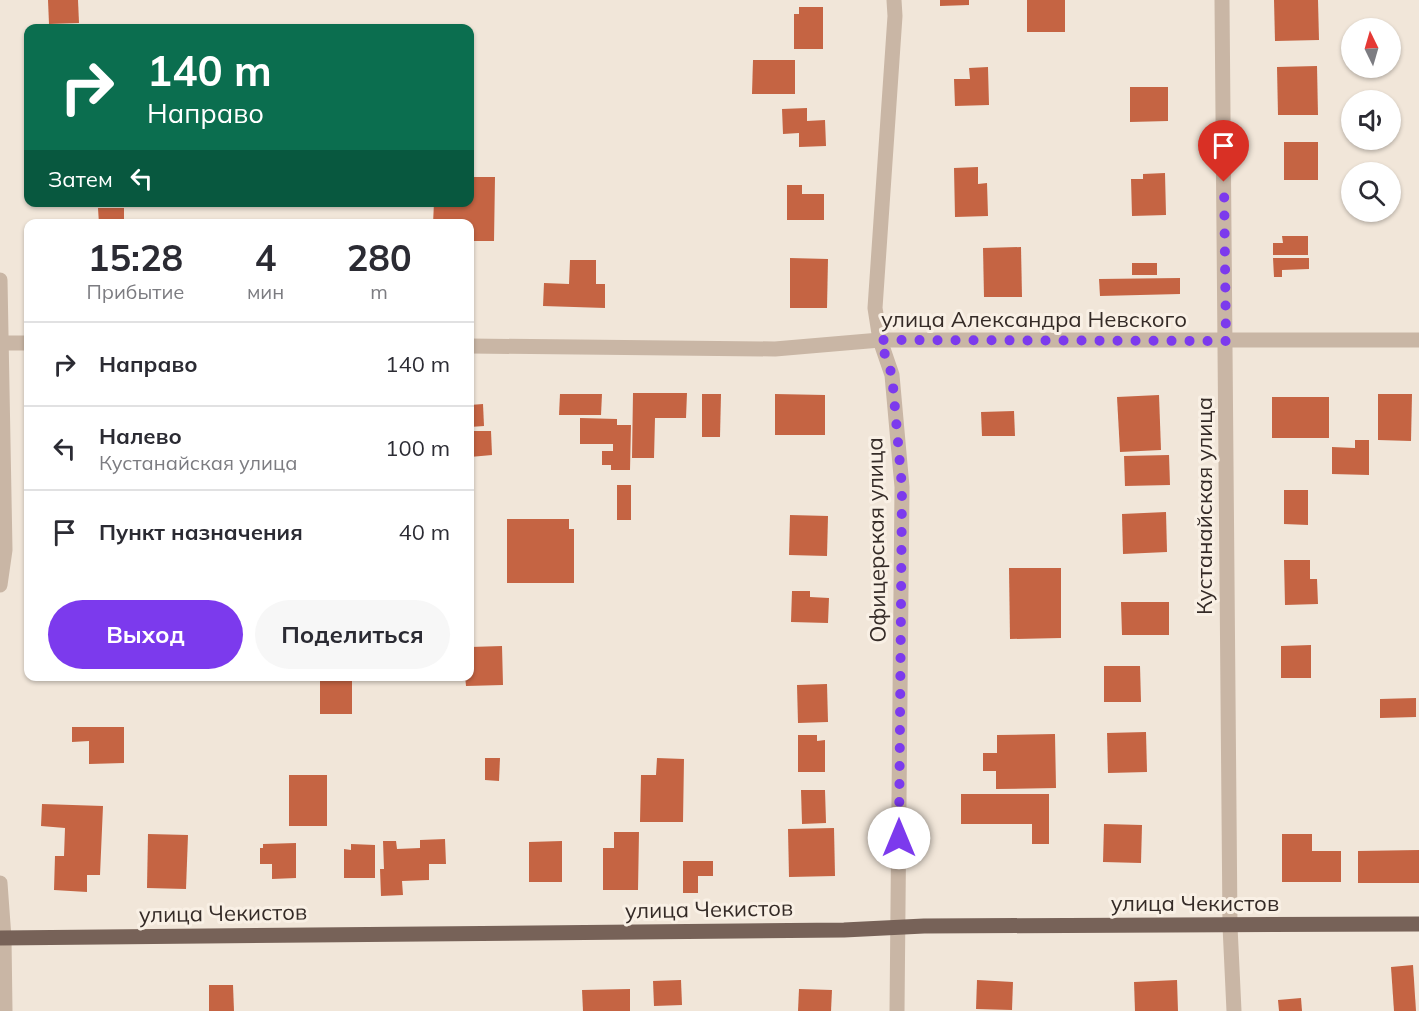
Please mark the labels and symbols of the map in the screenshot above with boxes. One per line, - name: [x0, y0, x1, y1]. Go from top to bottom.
- north arrow: [1341, 18, 1401, 78]
- pin: [1198, 120, 1249, 182]
- street label: улица Александра Невского: [881, 305, 1187, 333]
- street label: Кустанайская улица: [1190, 397, 1218, 615]
- street label: Офицерская улица: [860, 437, 892, 643]
- position arrow: [867, 806, 931, 870]
- street label: улица Чекистов: [1111, 889, 1279, 917]
- street label: улица Чекистов: [625, 894, 793, 924]
- street label: улица Чекистов: [139, 898, 307, 928]

